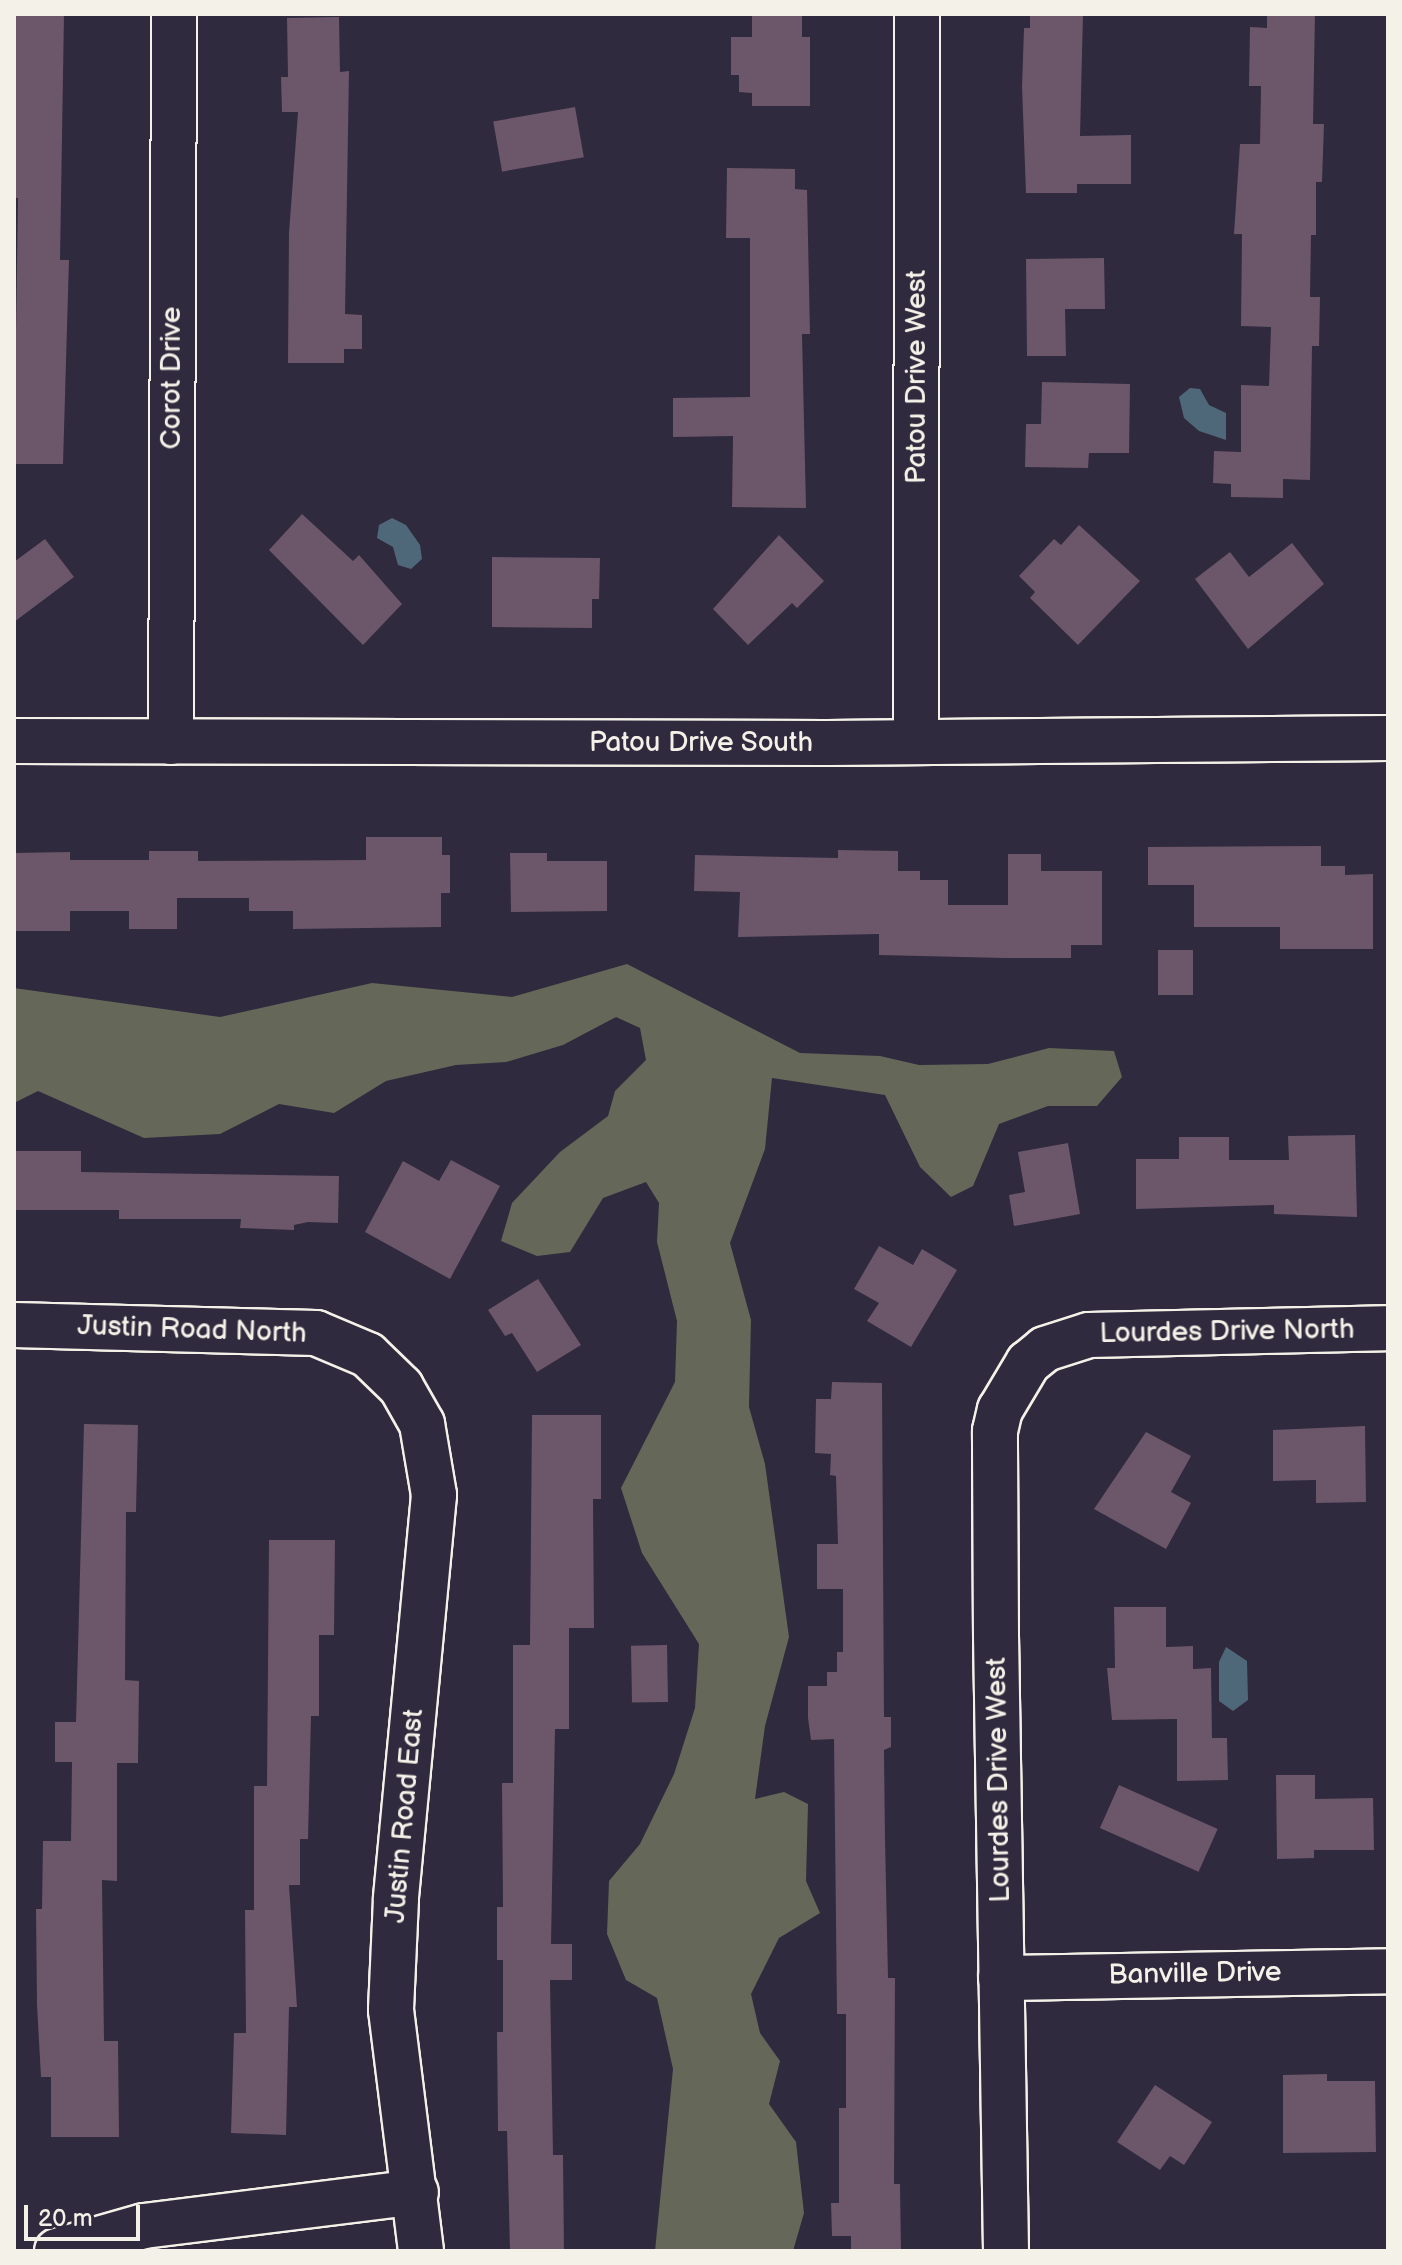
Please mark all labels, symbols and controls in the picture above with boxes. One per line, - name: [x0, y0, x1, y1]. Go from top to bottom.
- street label: Patou Drive West: [900, 269, 934, 485]
- street label: Corot Drive: [155, 307, 189, 449]
- street label: Patou Drive South: [589, 726, 813, 760]
- street label: Justin Road North: [77, 1309, 307, 1351]
- street label: Lourdes Drive North: [1099, 1313, 1355, 1351]
- street label: Lourdes Drive West: [980, 1656, 1018, 1904]
- street label: Justin Road East: [379, 1708, 431, 1924]
- street label: Banville Drive: [1108, 1956, 1282, 1992]
- scale bar: [28, 2189, 144, 2239]
- text: 20 m: [38, 2204, 93, 2233]

